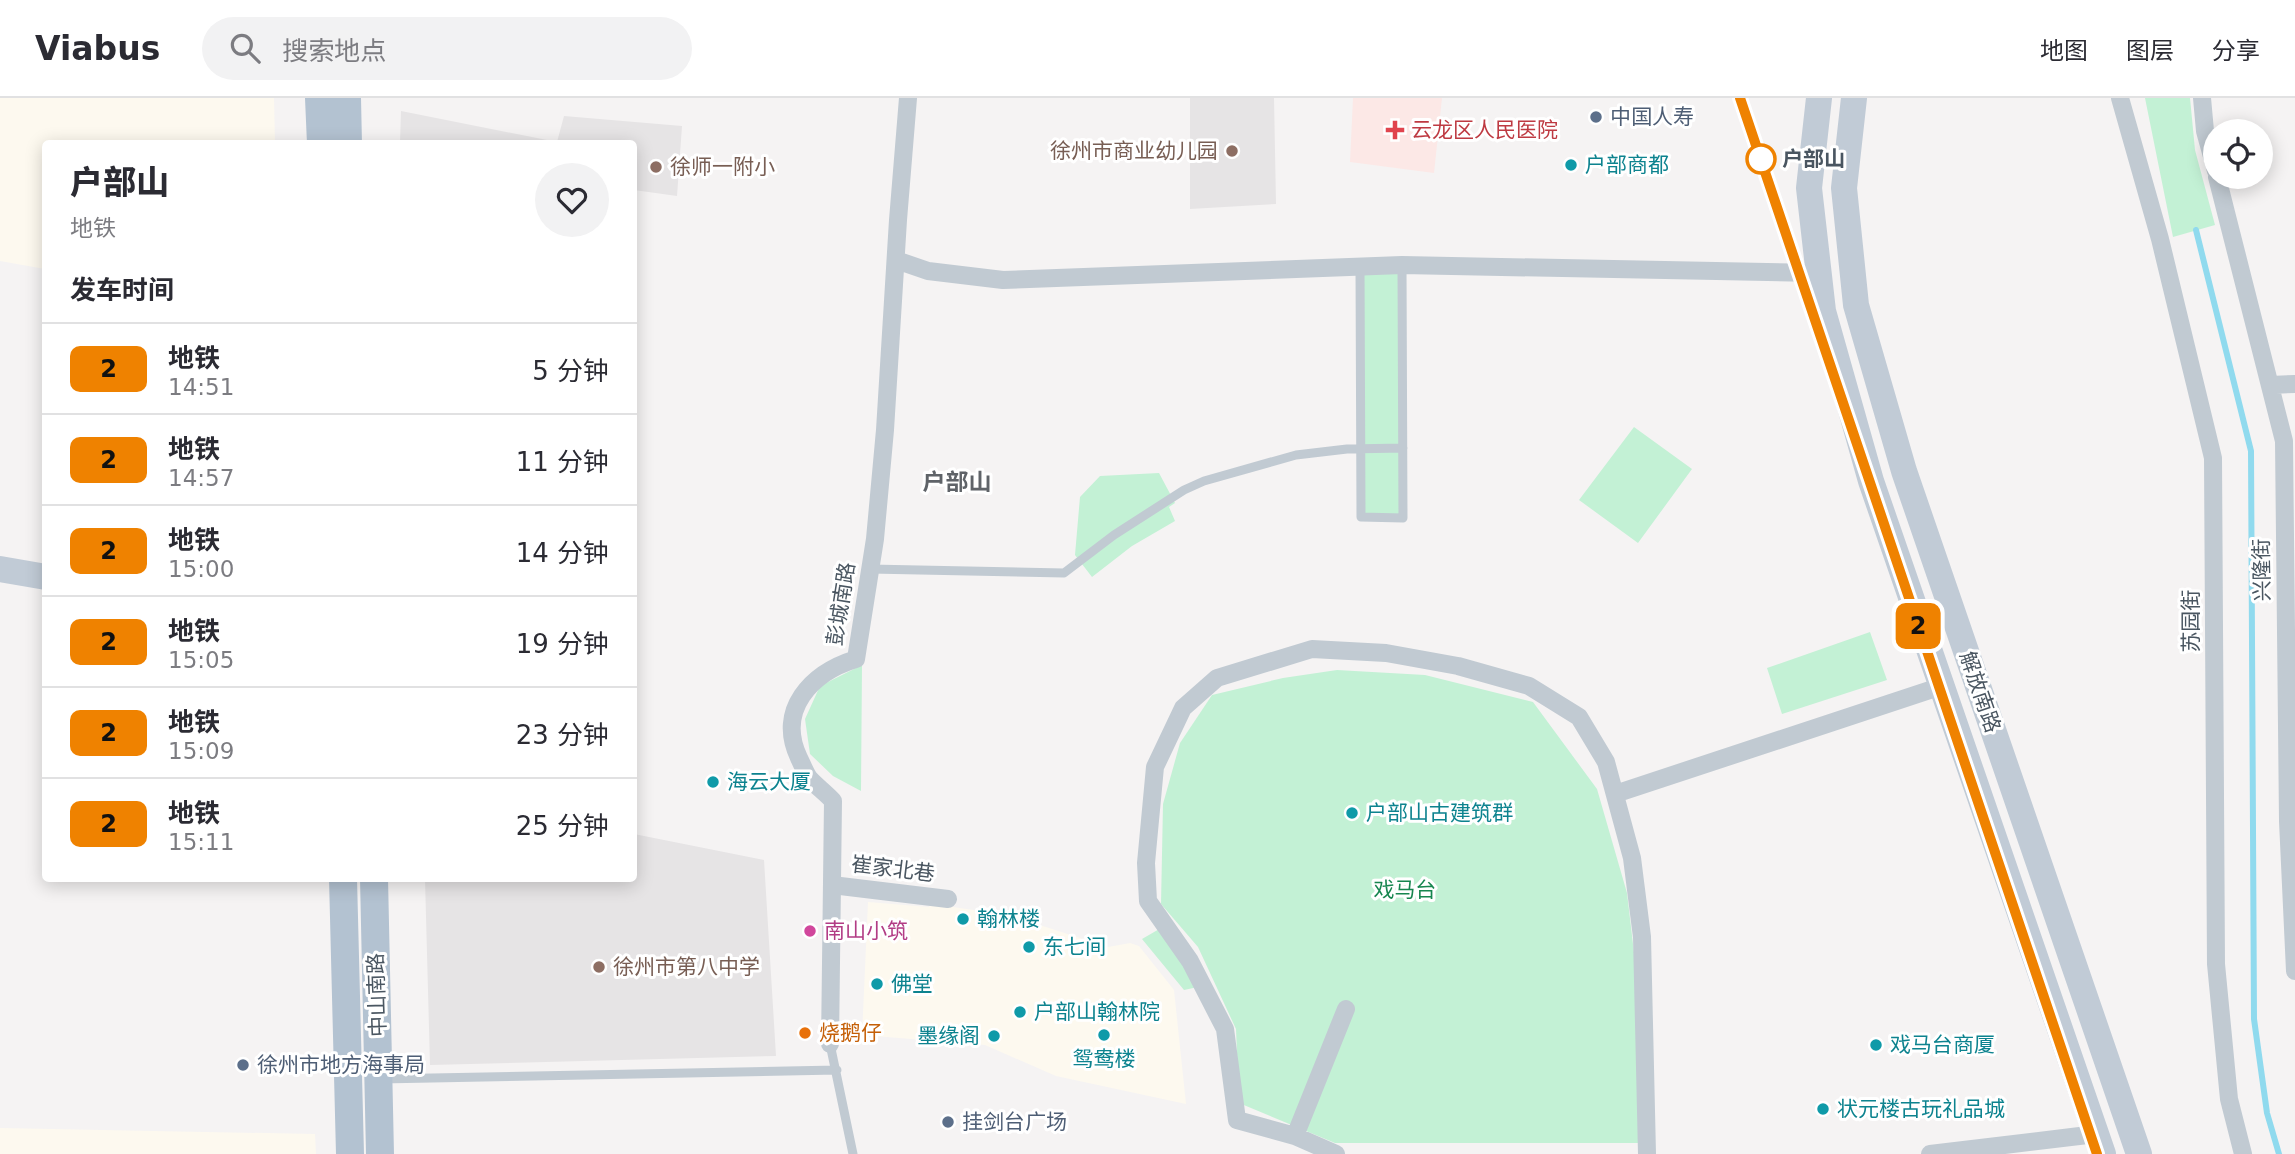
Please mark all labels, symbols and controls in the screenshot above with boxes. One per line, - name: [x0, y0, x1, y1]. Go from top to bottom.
- search box: [202, 17, 692, 80]
- text: Viabus: [35, 29, 160, 68]
- icon: search: [226, 29, 264, 67]
- text: 搜索地点: [282, 36, 386, 66]
- text: 地图: [2040, 37, 2088, 65]
- text: 图层: [2126, 37, 2174, 65]
- text: 分享: [2212, 37, 2260, 65]
- place label: 中国人寿: [1610, 105, 1694, 129]
- marker: 中国人寿: [1588, 109, 1604, 125]
- place label: 云龙区人民医院: [1411, 118, 1558, 142]
- map controls: [2203, 119, 2273, 189]
- button: locate: [2203, 119, 2273, 189]
- marker: 云龙区人民医院: [1385, 120, 1405, 140]
- place label: 徐州市商业幼儿园: [1050, 139, 1218, 163]
- marker: 徐州市商业幼儿园: [1224, 143, 1240, 159]
- marker: 户部山: [1746, 144, 1776, 174]
- place label: 户部山: [1782, 147, 1845, 171]
- place label: 户部商都: [1585, 153, 1669, 177]
- place label: 徐师一附小: [670, 155, 775, 179]
- marker: 户部商都: [1563, 157, 1579, 173]
- marker: 徐师一附小: [648, 159, 664, 175]
- text: 户部山: [70, 163, 169, 202]
- button: heart: [535, 163, 609, 237]
- text: 地铁: [70, 215, 116, 241]
- text: 发车时间: [70, 275, 174, 305]
- text: 地铁: [168, 343, 220, 373]
- text: 2: [100, 355, 117, 383]
- text: 5 分钟: [532, 356, 609, 386]
- text: 14:51: [168, 374, 234, 400]
- text: 地铁: [168, 434, 220, 464]
- text: 2: [100, 446, 117, 474]
- text: 11 分钟: [516, 447, 609, 477]
- text: 14:57: [168, 465, 234, 491]
- district label: 户部山: [923, 469, 992, 495]
- text: 地铁: [168, 525, 220, 555]
- text: 2: [100, 537, 117, 565]
- text: 14 分钟: [516, 538, 609, 568]
- street label: 兴隆街: [2249, 538, 2275, 602]
- text: 15:00: [168, 556, 234, 582]
- street label: 彭城南路: [823, 561, 859, 647]
- street label: 苏园街: [2179, 590, 2203, 653]
- line badge: 2: [1895, 603, 1941, 649]
- text: 2: [1910, 612, 1926, 640]
- text: 地铁: [168, 616, 220, 646]
- text: 2: [100, 628, 117, 656]
- text: 19 分钟: [516, 629, 609, 659]
- text: 15:05: [168, 647, 234, 673]
- street label: 解放南路: [1955, 648, 2005, 736]
- text: 地铁: [168, 707, 220, 737]
- text: 2: [100, 719, 117, 747]
- text: 23 分钟: [516, 720, 609, 750]
- text: 15:09: [168, 738, 234, 764]
- place label: 海云大厦: [727, 770, 811, 794]
- marker: 海云大厦: [705, 774, 721, 790]
- text: 地铁: [168, 798, 220, 828]
- place label: 户部山古建筑群: [1366, 801, 1513, 825]
- marker: 户部山古建筑群: [1344, 805, 1360, 821]
- text: 2: [100, 810, 117, 838]
- text: 25 分钟: [516, 811, 609, 841]
- text: 15:11: [168, 829, 234, 855]
- street label: 崔家北巷: [850, 852, 936, 886]
- park label: 戏马台: [1374, 878, 1437, 902]
- place label: 翰林楼: [977, 907, 1040, 931]
- marker: 翰林楼: [955, 911, 971, 927]
- place label: 南山小筑: [824, 919, 908, 943]
- marker: 南山小筑: [802, 923, 818, 939]
- place label: 东七间: [1043, 935, 1106, 959]
- marker: 东七间: [1021, 939, 1037, 955]
- street label: 中山南路: [364, 953, 390, 1037]
- place label: 徐州市第八中学: [613, 955, 760, 979]
- marker: 徐州市第八中学: [591, 959, 607, 975]
- place label: 佛堂: [891, 972, 933, 996]
- marker: 佛堂: [869, 976, 885, 992]
- place label: 户部山翰林院: [1034, 1000, 1160, 1024]
- marker: 户部山翰林院: [1012, 1004, 1028, 1020]
- place label: 烧鹅仔: [819, 1021, 882, 1045]
- place label: 墨缘阁: [917, 1024, 980, 1048]
- marker: 烧鹅仔: [797, 1025, 813, 1041]
- marker: 鸳鸯楼: [1096, 1027, 1112, 1043]
- marker: 墨缘阁: [986, 1028, 1002, 1044]
- place label: 戏马台商厦: [1890, 1033, 1995, 1057]
- marker: 戏马台商厦: [1868, 1037, 1884, 1053]
- place label: 鸳鸯楼: [1073, 1047, 1136, 1071]
- place label: 徐州市地方海事局: [257, 1053, 425, 1077]
- marker: 徐州市地方海事局: [235, 1057, 251, 1073]
- place label: 状元楼古玩礼品城: [1837, 1097, 2005, 1121]
- marker: 状元楼古玩礼品城: [1815, 1101, 1831, 1117]
- place label: 挂剑台广场: [962, 1110, 1067, 1134]
- marker: 挂剑台广场: [940, 1114, 956, 1130]

